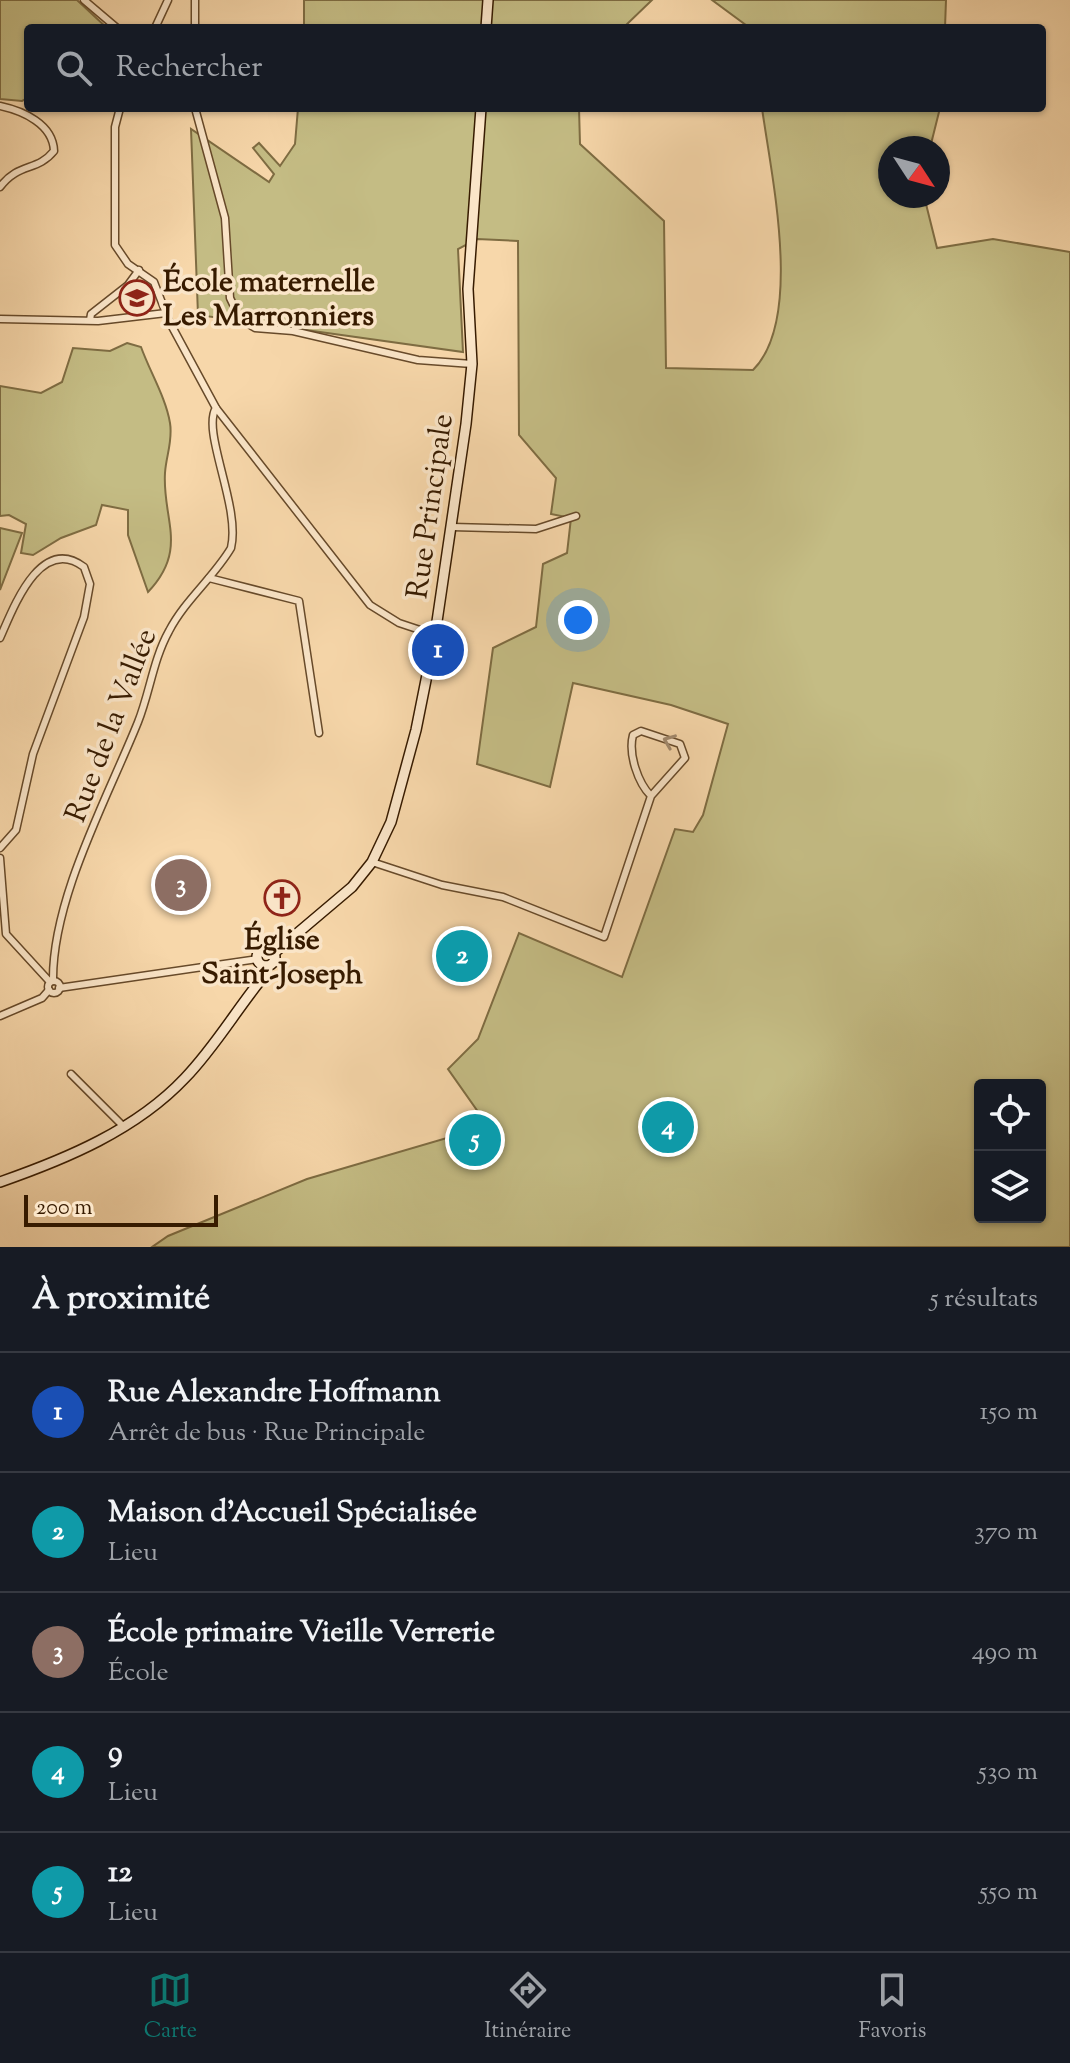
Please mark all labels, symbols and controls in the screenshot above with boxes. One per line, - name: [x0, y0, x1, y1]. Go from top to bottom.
- search box: [24, 24, 1046, 112]
- icon: search: [52, 46, 96, 90]
- text: Rechercher: [116, 47, 263, 90]
- north arrow: [878, 136, 950, 208]
- place label: École maternelle Les Marronniers: [163, 262, 375, 339]
- school or university icon: École maternelle Les Marronniers: [118, 279, 156, 317]
- street label: Rue Principale: [397, 411, 466, 602]
- your location: [558, 600, 598, 640]
- pin: 1: [412, 620, 464, 680]
- street label: Rue de la Vallée: [56, 623, 169, 829]
- one-way arrow: [663, 735, 678, 751]
- pin: 3: [155, 855, 207, 915]
- church icon: Église Saint-Joseph: [263, 879, 301, 917]
- place label: Église Saint-Joseph: [201, 920, 363, 997]
- pin: 2: [436, 926, 488, 986]
- map controls: [974, 1079, 1046, 1223]
- button: locate: [974, 1079, 1046, 1151]
- pin: 4: [642, 1097, 694, 1157]
- pin: 5: [449, 1110, 501, 1170]
- button: layers: [974, 1151, 1046, 1223]
- scale bar: [24, 1191, 218, 1227]
- text: 200 m: [36, 1193, 92, 1225]
- text: À proximité: [32, 1275, 210, 1324]
- text: 5 résultats: [930, 1281, 1038, 1318]
- text: Rue Alexandre Hoffmann: [108, 1372, 441, 1415]
- text: 1: [54, 1394, 62, 1431]
- text: 150 m: [979, 1394, 1038, 1431]
- text: Arrêt de bus · Rue Principale: [108, 1415, 425, 1452]
- text: Maison d'Accueil Spécialisée: [108, 1492, 477, 1535]
- text: 2: [52, 1514, 64, 1551]
- text: 370 m: [974, 1514, 1038, 1551]
- text: Lieu: [108, 1535, 158, 1572]
- text: École primaire Vieille Verrerie: [108, 1612, 495, 1655]
- text: 3: [53, 1634, 63, 1671]
- text: 490 m: [972, 1634, 1038, 1671]
- text: École: [108, 1655, 169, 1692]
- text: 9: [108, 1732, 123, 1775]
- text: 4: [51, 1754, 65, 1791]
- text: 530 m: [978, 1754, 1038, 1791]
- text: Lieu: [108, 1775, 158, 1812]
- text: 12: [108, 1852, 132, 1895]
- text: 5: [54, 1874, 62, 1911]
- text: 550 m: [979, 1874, 1038, 1911]
- text: Lieu: [108, 1895, 158, 1932]
- tab: Carte: [144, 1968, 197, 2048]
- tab: Itinéraire: [484, 1968, 571, 2048]
- tab: Favoris: [859, 1968, 926, 2048]

